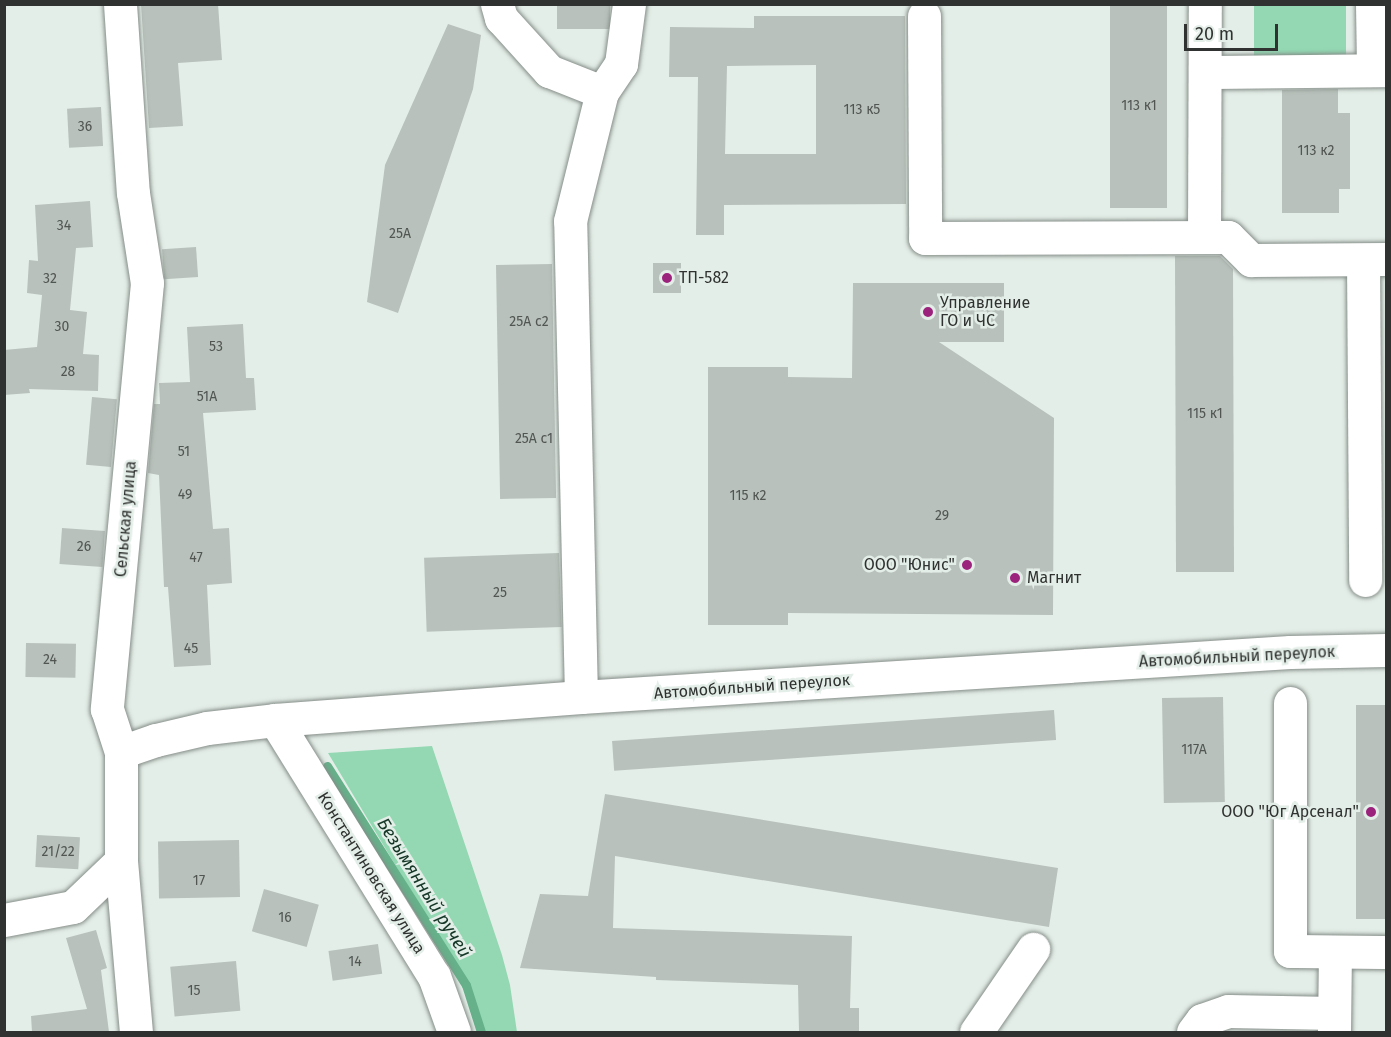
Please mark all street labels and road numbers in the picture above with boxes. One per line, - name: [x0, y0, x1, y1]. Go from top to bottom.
- street label: Сельская улица: [111, 460, 141, 578]
- street label: Автомобильный переулок: [1138, 642, 1336, 672]
- street label: Автомобильный переулок: [653, 671, 851, 703]
- street label: Константиновская улица: [313, 789, 429, 957]

